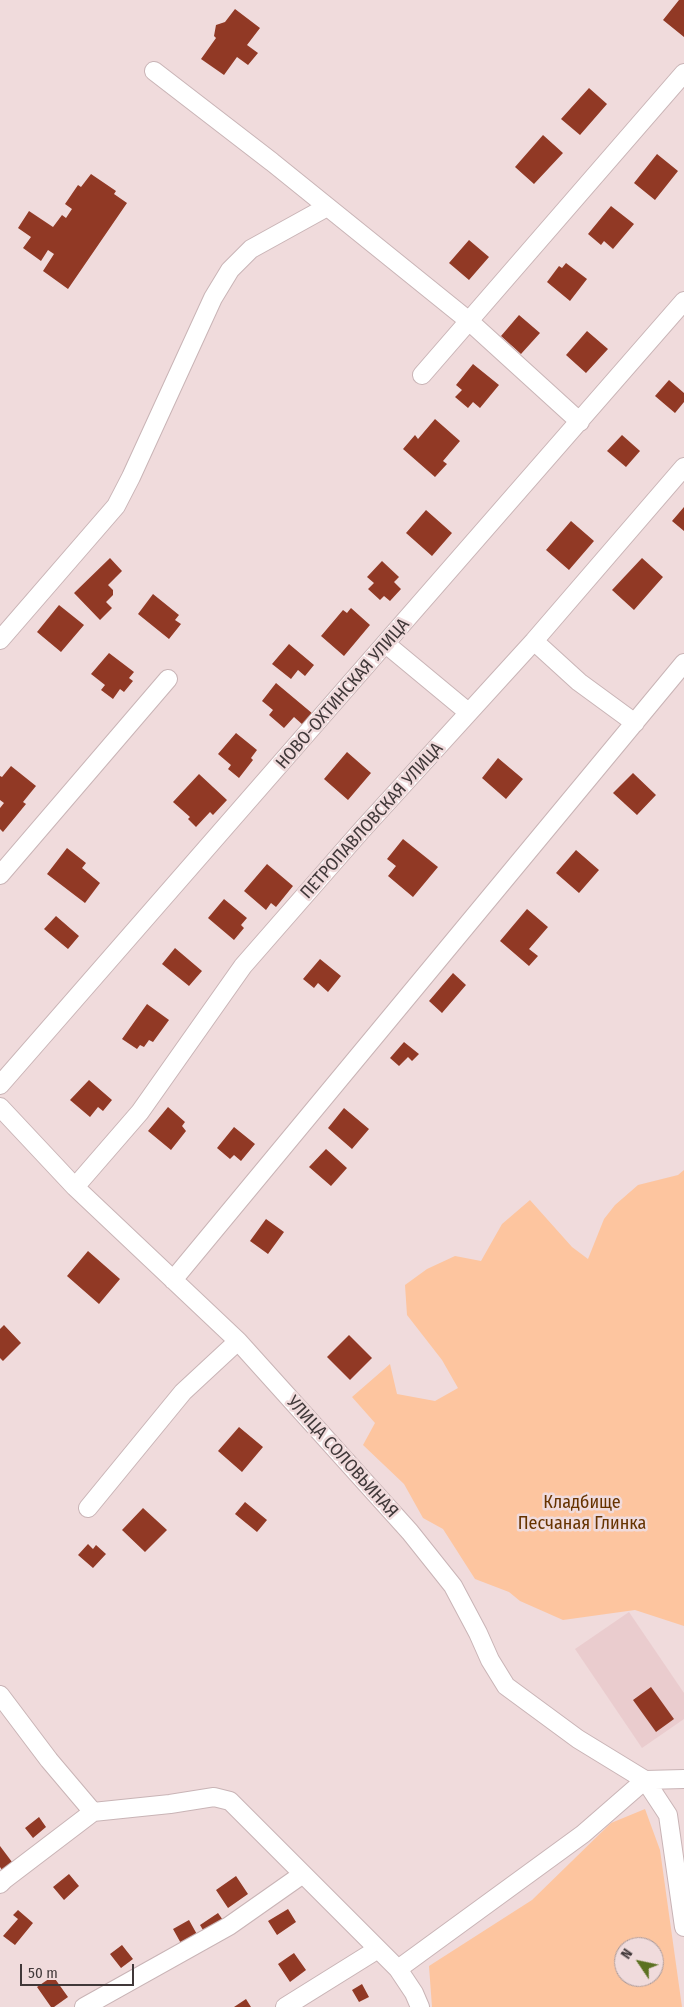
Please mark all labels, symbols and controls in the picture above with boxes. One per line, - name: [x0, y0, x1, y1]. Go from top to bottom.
- street label: НОВО-ОХТИНСКАЯ УЛИЦА: [272, 614, 414, 774]
- street label: ПЕТРОПАВЛОВСКАЯ УЛИЦА: [296, 738, 448, 904]
- street label: УЛИЦА СОЛОВЬИНАЯ: [282, 1392, 402, 1522]
- park label: Кладбище Песчаная Глинка: [518, 1492, 646, 1535]
- north arrow: [614, 1937, 664, 1987]
- text: N: [618, 1946, 636, 1962]
- scale bar: [22, 1954, 136, 1986]
- text: 50 m: [28, 1964, 58, 1982]

